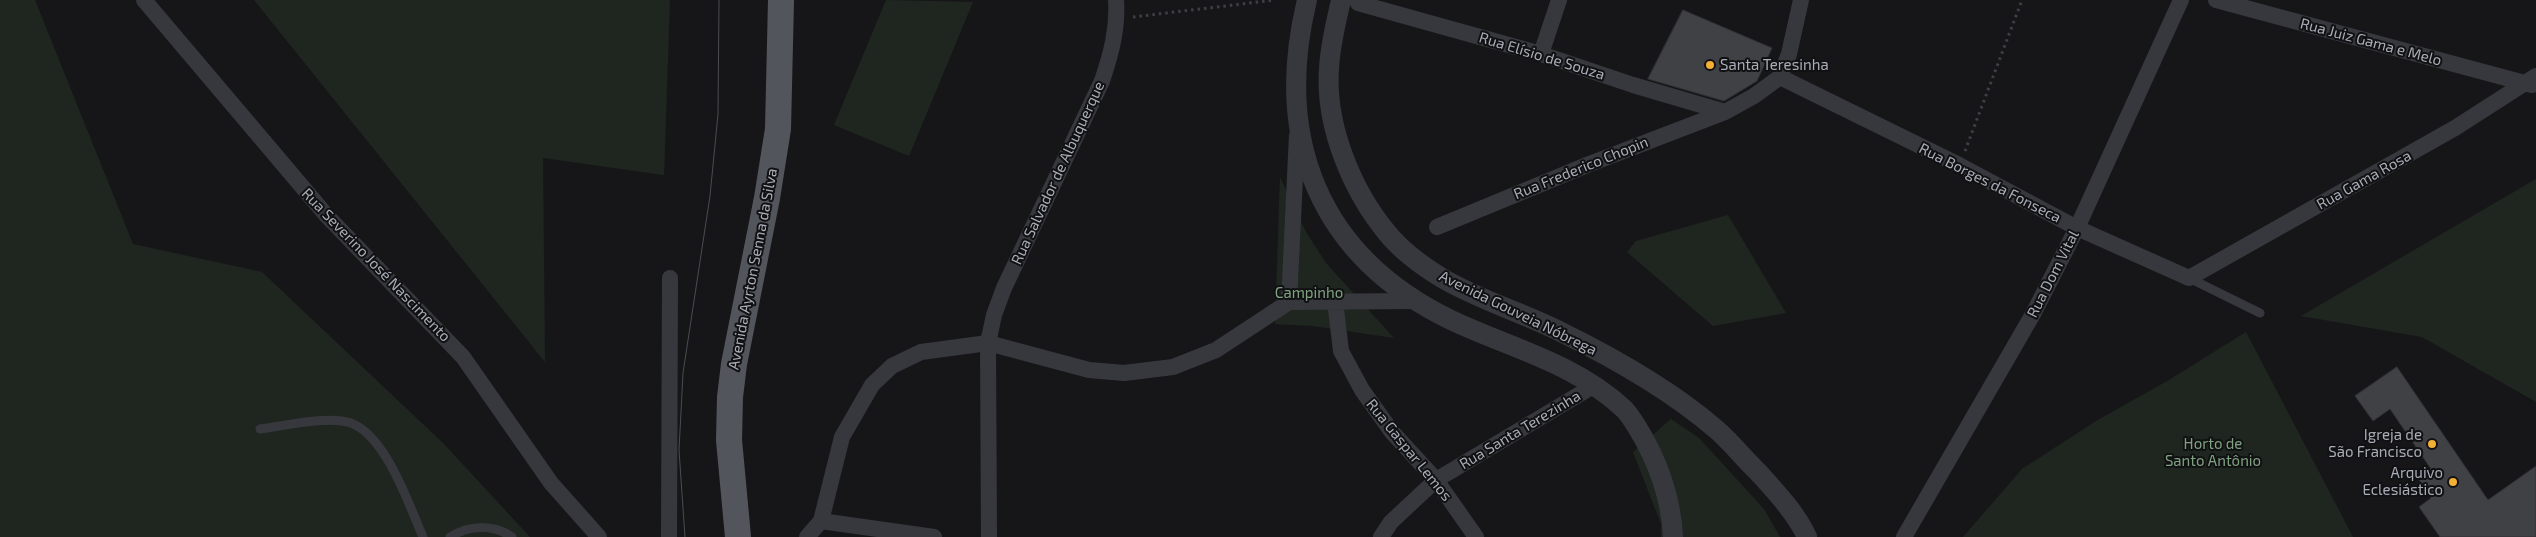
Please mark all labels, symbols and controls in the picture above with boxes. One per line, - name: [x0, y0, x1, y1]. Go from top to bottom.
- street label: Rua Juiz Gama e Melo: [2298, 14, 2444, 70]
- street label: Rua Elísio de Souza: [1477, 28, 1607, 84]
- place label: Santa Teresinha: [1720, 56, 1829, 74]
- marker: Santa Teresinha: [1704, 59, 1716, 71]
- street label: Rua Salvador de Albuquerque: [1008, 79, 1108, 267]
- street label: Rua Frederico Chopin: [1511, 133, 1651, 203]
- street label: Rua Borges da Fonseca: [1916, 139, 2064, 227]
- street label: Rua Gama Rosa: [2314, 147, 2414, 213]
- street label: Avenida Ayrton Senna da Silva: [725, 167, 781, 371]
- street label: Rua Severino José Nascimento: [298, 185, 454, 345]
- street label: Rua Dom Vital: [2023, 227, 2083, 321]
- street label: Avenida Gouveia Nóbrega: [1436, 267, 1600, 359]
- park label: Campinho: [1275, 284, 1343, 302]
- street label: Rua Santa Terezinha: [1456, 387, 1584, 473]
- street label: Rua Gaspar Lemos: [1362, 395, 1456, 505]
- place label: Igreja de São Francisco: [2328, 426, 2422, 461]
- park label: Horto de Santo Antônio: [2165, 435, 2261, 470]
- marker: Igreja de São Francisco: [2426, 438, 2438, 450]
- place label: Arquivo Eclesiástico: [2362, 464, 2443, 499]
- marker: Arquivo Eclesiástico: [2447, 476, 2459, 488]

